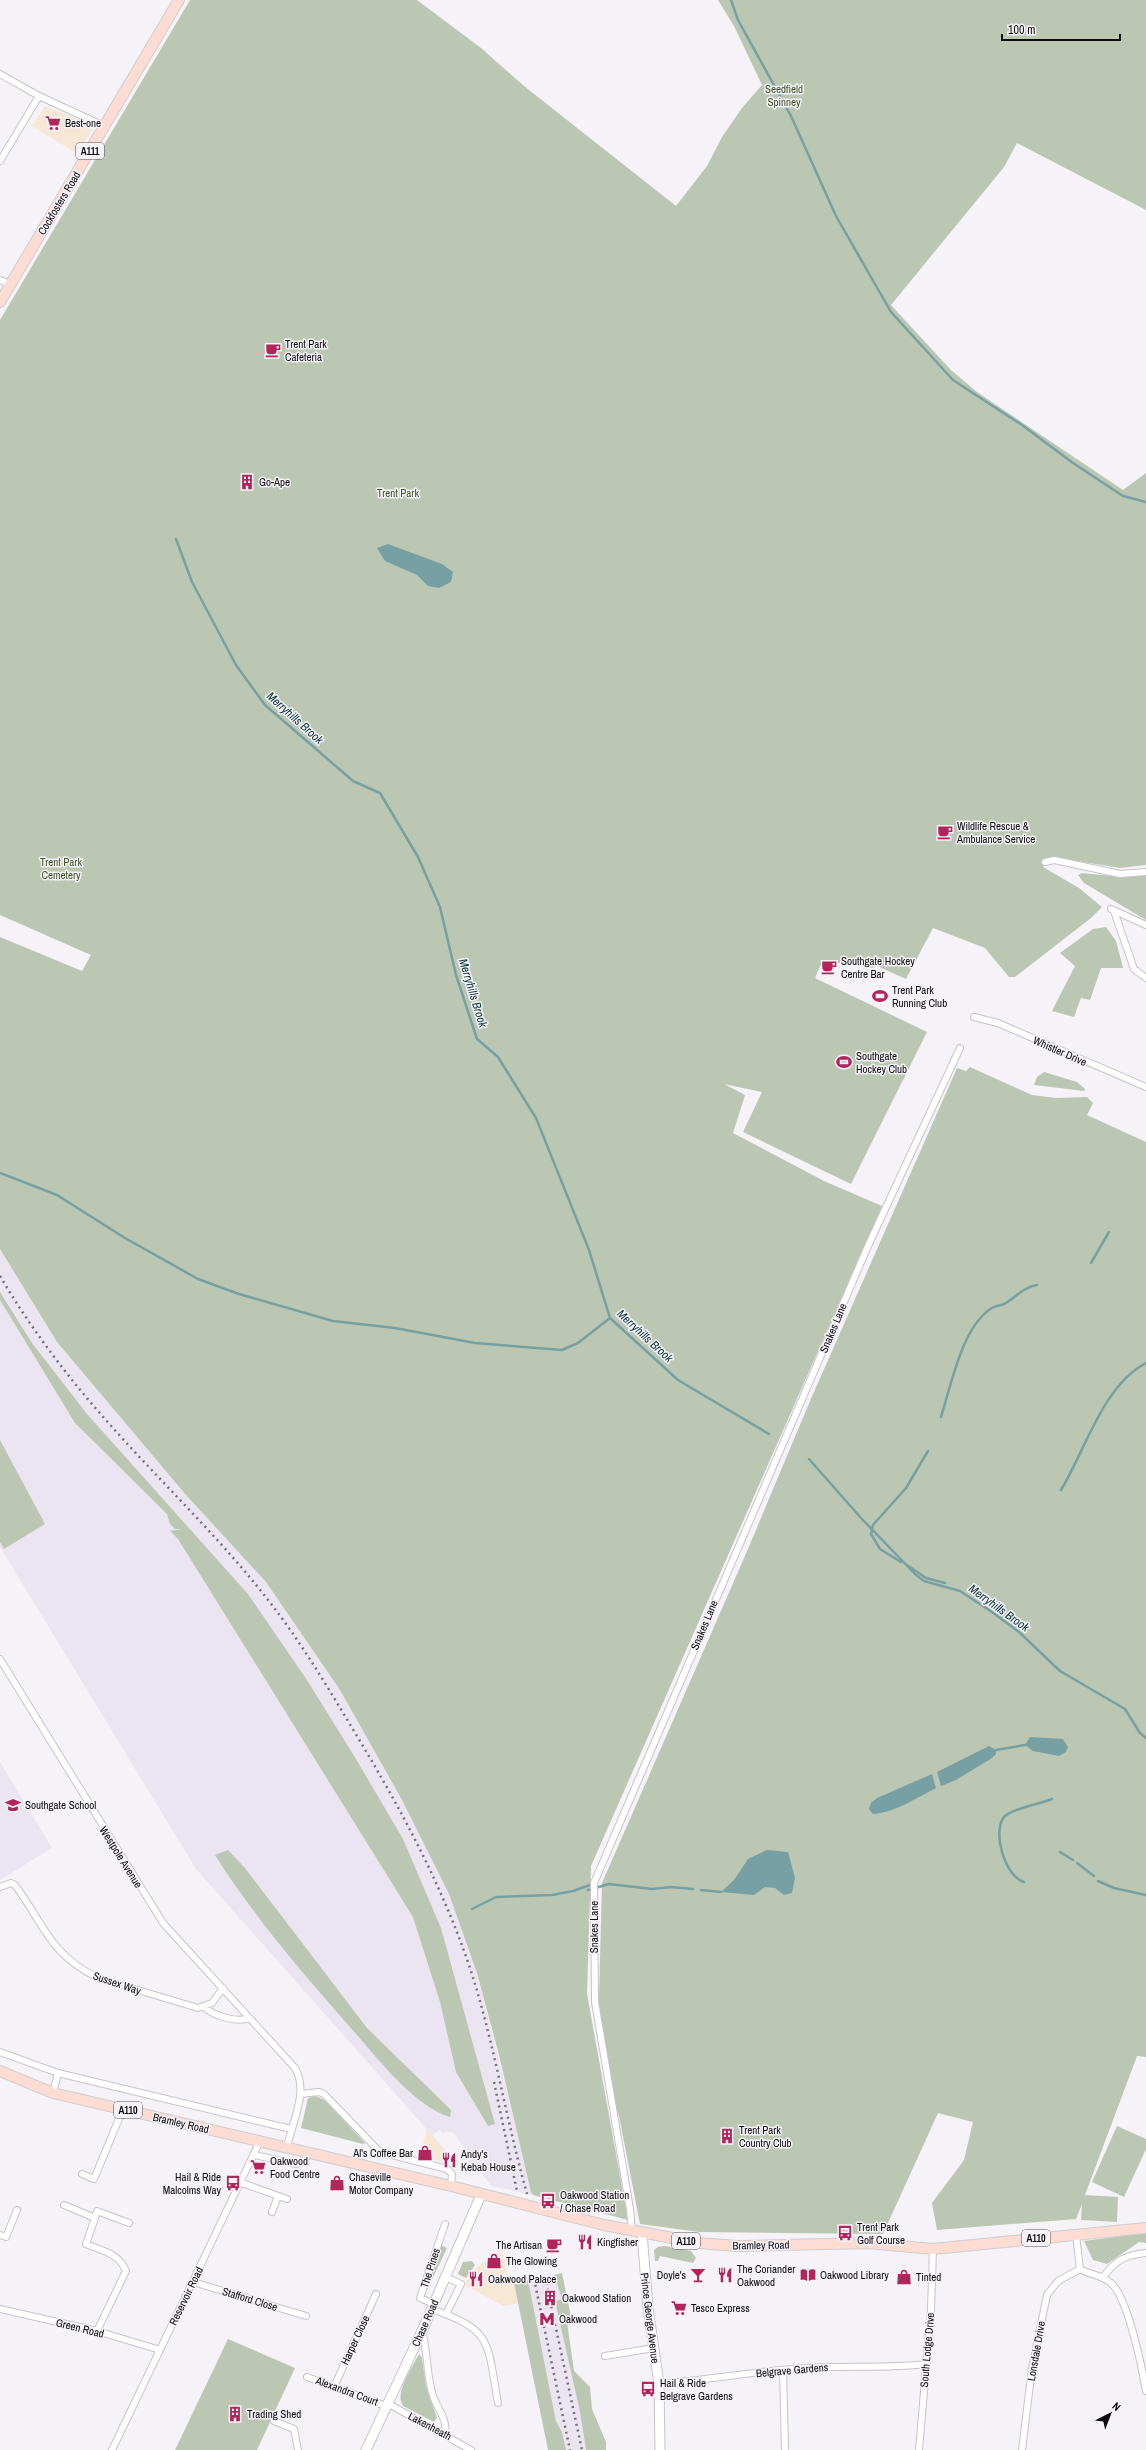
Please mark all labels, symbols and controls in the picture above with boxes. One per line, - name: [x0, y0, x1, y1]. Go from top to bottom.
- scale bar: [1002, 16, 1120, 42]
- text: 100 m: [1008, 22, 1035, 38]
- park label: Seedfield Spinney: [765, 82, 803, 109]
- supermarket icon: Best-one: [44, 114, 62, 132]
- place label: Best-one: [65, 116, 101, 130]
- road number: A111: [76, 143, 104, 159]
- street label: Cockfosters Road: [35, 169, 83, 237]
- place label: Trent Park Cafeteria: [285, 337, 327, 364]
- cafe icon: Trent Park Cafeteria: [264, 341, 282, 359]
- building icon: Go-Ape: [238, 473, 256, 491]
- place label: Go-Ape: [259, 475, 290, 489]
- park label: Trent Park: [377, 486, 419, 500]
- water label: Merryhills Brook: [263, 688, 328, 748]
- place label: Wildlife Rescue & Ambulance Service: [956, 819, 1035, 846]
- cafe icon: Wildlife Rescue & Ambulance Service: [936, 823, 954, 841]
- park label: Trent Park Cemetery: [40, 855, 82, 882]
- place label: Southgate Hockey Centre Bar: [841, 954, 915, 981]
- water label: Merryhills Brook: [455, 957, 491, 1030]
- cafe icon: Southgate Hockey Centre Bar: [820, 958, 838, 976]
- place label: Trent Park Running Club: [892, 983, 947, 1010]
- sports icon: Trent Park Running Club: [871, 987, 889, 1005]
- street label: Whistler Drive: [1031, 1033, 1089, 1069]
- place label: Southgate Hockey Club: [856, 1049, 907, 1076]
- sports icon: Southgate Hockey Club: [835, 1053, 853, 1071]
- street label: Snakes Lane: [816, 1301, 850, 1355]
- water label: Merryhills Brook: [614, 1306, 677, 1367]
- water label: Merryhills Brook: [966, 1581, 1033, 1636]
- street label: Snakes Lane: [687, 1598, 721, 1652]
- school or university icon: Southgate School: [4, 1796, 22, 1814]
- place label: Southgate School: [25, 1798, 96, 1812]
- street label: Westpole Avenue: [97, 1824, 145, 1890]
- street label: Snakes Lane: [587, 1901, 601, 1953]
- street label: Sussex Way: [91, 1968, 143, 1998]
- road number: A110: [114, 2102, 142, 2118]
- street label: Bramley Road: [152, 2110, 210, 2136]
- place label: Trent Park Country Club: [739, 2123, 792, 2150]
- building icon: Trent Park Country Club: [718, 2127, 736, 2145]
- shop icon: Al's Coffee Bar: [416, 2144, 434, 2162]
- place label: Al's Coffee Bar: [352, 2146, 413, 2160]
- place label: Andy's Kebab House: [460, 2147, 516, 2174]
- restaurant icon: Andy's Kebab House: [440, 2151, 458, 2169]
- place label: Oakwood Food Centre: [270, 2154, 320, 2181]
- supermarket icon: Oakwood Food Centre: [249, 2158, 267, 2176]
- place label: Hail & Ride Malcolms Way: [163, 2170, 221, 2197]
- place label: Chaseville Motor Company: [349, 2170, 414, 2197]
- bus stop icon: Hail & Ride Malcolms Way: [224, 2174, 242, 2192]
- shop icon: Chaseville Motor Company: [328, 2174, 346, 2192]
- place label: Oakwood Station / Chase Road: [560, 2188, 629, 2215]
- bus stop icon: Oakwood Station / Chase Road: [539, 2192, 557, 2210]
- place label: Trent Park Golf Course: [857, 2220, 905, 2247]
- bus stop icon: Trent Park Golf Course: [836, 2224, 854, 2242]
- road number: A110: [1022, 2230, 1050, 2246]
- restaurant icon: Kingfisher: [576, 2233, 594, 2251]
- road number: A110: [672, 2233, 700, 2249]
- place label: Kingfisher: [597, 2235, 638, 2249]
- cafe icon: The Artisan: [545, 2236, 563, 2254]
- place label: The Artisan: [496, 2238, 542, 2252]
- street label: Bramley Road: [732, 2238, 790, 2252]
- street label: The Pines: [417, 2246, 443, 2290]
- shop icon: The Glowing: [485, 2252, 503, 2270]
- place label: The Glowing: [506, 2254, 557, 2268]
- place label: The Coriander Oakwood: [737, 2262, 795, 2289]
- street label: Reservoir Road: [166, 2265, 206, 2327]
- bar icon: Doyle's: [689, 2266, 707, 2284]
- restaurant icon: The Coriander Oakwood: [716, 2266, 734, 2284]
- library icon: Oakwood Library: [799, 2266, 817, 2284]
- place label: Doyle's: [657, 2268, 686, 2282]
- place label: Oakwood Library: [820, 2268, 889, 2282]
- shop icon: Tinted: [895, 2268, 913, 2286]
- restaurant icon: Oakwood Palace: [467, 2270, 485, 2288]
- place label: Tinted: [916, 2270, 941, 2284]
- place label: Oakwood Palace: [488, 2272, 556, 2286]
- street label: Prince George Avenue: [637, 2272, 663, 2364]
- street label: Stafford Close: [221, 2284, 279, 2314]
- building icon: Oakwood Station: [541, 2289, 559, 2307]
- place label: Oakwood Station: [562, 2291, 631, 2305]
- street label: Chase Road: [408, 2297, 442, 2349]
- supermarket icon: Tesco Express: [670, 2299, 688, 2317]
- place label: Tesco Express: [691, 2301, 750, 2315]
- metro station icon: Oakwood: [538, 2310, 556, 2328]
- place label: Oakwood: [559, 2312, 597, 2326]
- street label: South Lodge Drive: [917, 2312, 937, 2388]
- street label: Harper Close: [337, 2313, 373, 2367]
- street label: Green Road: [54, 2315, 106, 2341]
- street label: Lonsdale Drive: [1024, 2320, 1048, 2382]
- street label: Belgrave Gardens: [755, 2360, 829, 2380]
- street label: Alexandra Court: [313, 2373, 380, 2409]
- place label: Hail & Ride Belgrave Gardens: [660, 2376, 733, 2403]
- bus stop icon: Hail & Ride Belgrave Gardens: [639, 2380, 657, 2398]
- north arrow: [1090, 2394, 1130, 2434]
- text: N: [1110, 2399, 1124, 2414]
- building icon: Trading Shed: [226, 2405, 244, 2423]
- place label: Trading Shed: [247, 2407, 301, 2421]
- street label: Lakenheath: [406, 2409, 454, 2443]

